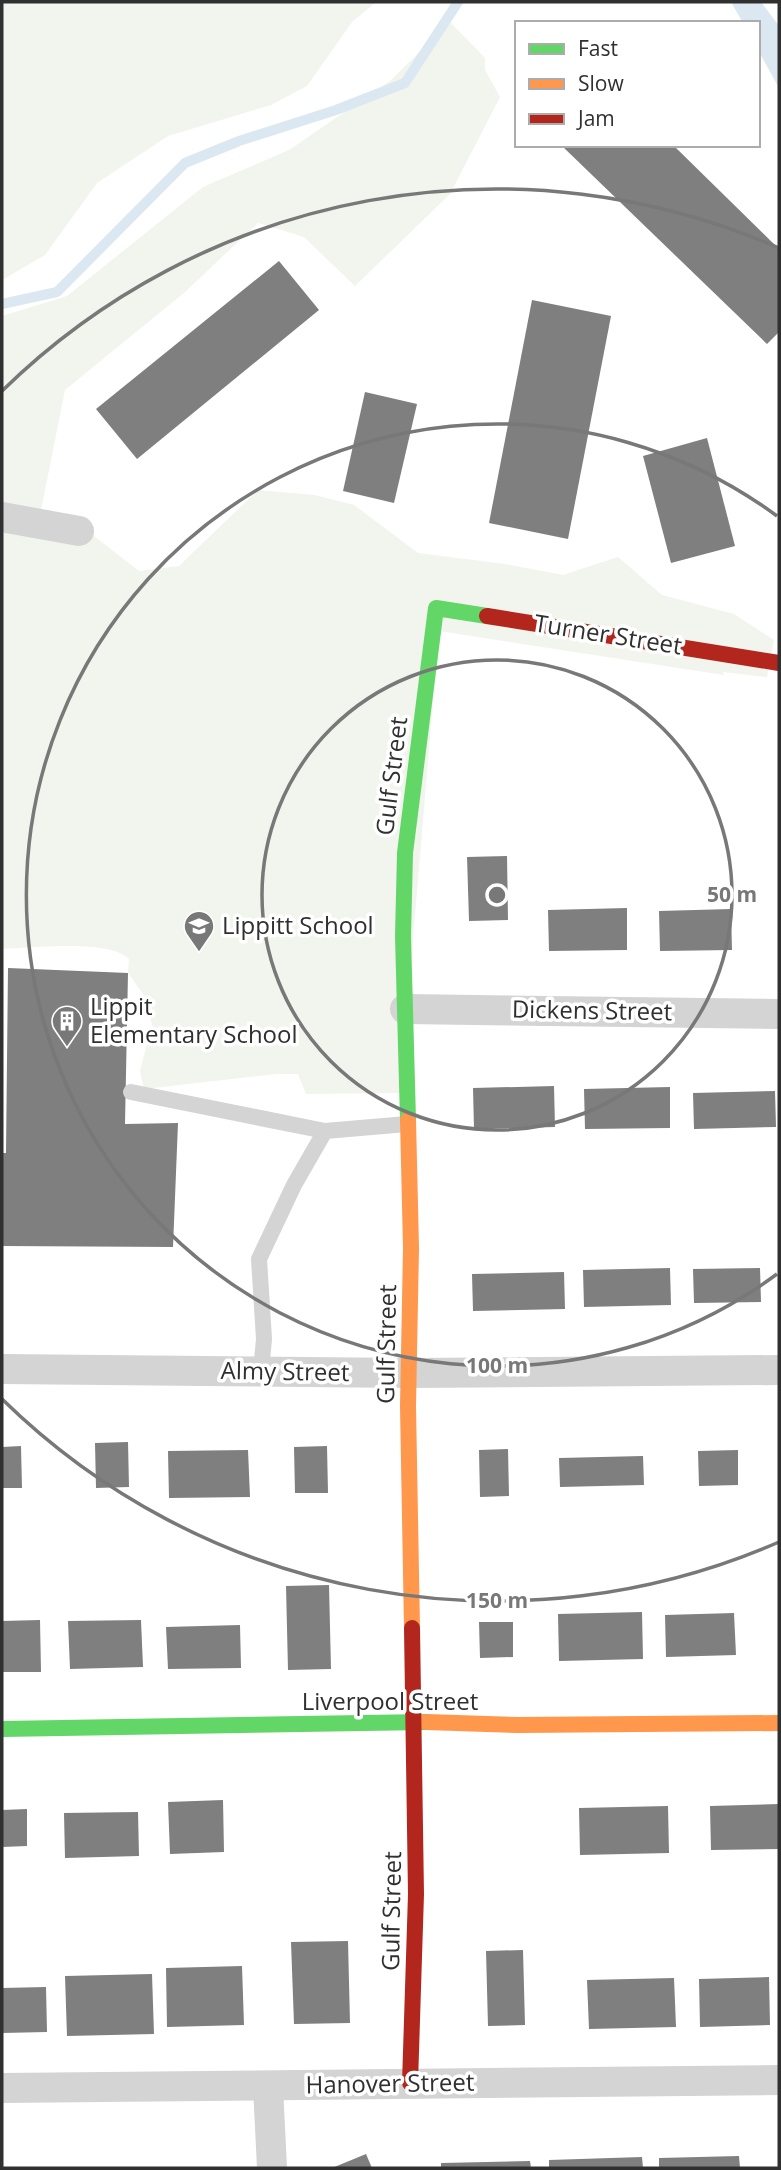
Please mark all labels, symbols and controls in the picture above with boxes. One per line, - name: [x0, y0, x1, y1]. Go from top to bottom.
- legend: [515, 21, 760, 147]
- text: Fast: [578, 34, 618, 62]
- text: Slow: [578, 69, 624, 97]
- text: Jam: [576, 104, 615, 132]
- street label: Turner Street: [532, 606, 684, 661]
- street label: Gulf Street: [367, 714, 414, 837]
- text: 50 m: [707, 880, 757, 908]
- centre of rings: [485, 883, 509, 907]
- place label: Lippitt School: [222, 908, 374, 941]
- school or university icon: Lippitt School: [182, 909, 216, 953]
- place label: Lippit Elementary School: [90, 989, 298, 1050]
- street label: Dickens Street: [512, 992, 673, 1027]
- building icon: Lippit Elementary School: [50, 1004, 84, 1048]
- street label: Gulf Street: [368, 1284, 403, 1404]
- text: 100 m: [466, 1351, 528, 1379]
- street label: Almy Street: [220, 1353, 350, 1388]
- text: 150 m: [466, 1586, 528, 1614]
- street label: Liverpool Street: [302, 1684, 478, 1717]
- street label: Gulf Street: [373, 1851, 408, 1971]
- street label: Hanover Street: [305, 2065, 475, 2100]

